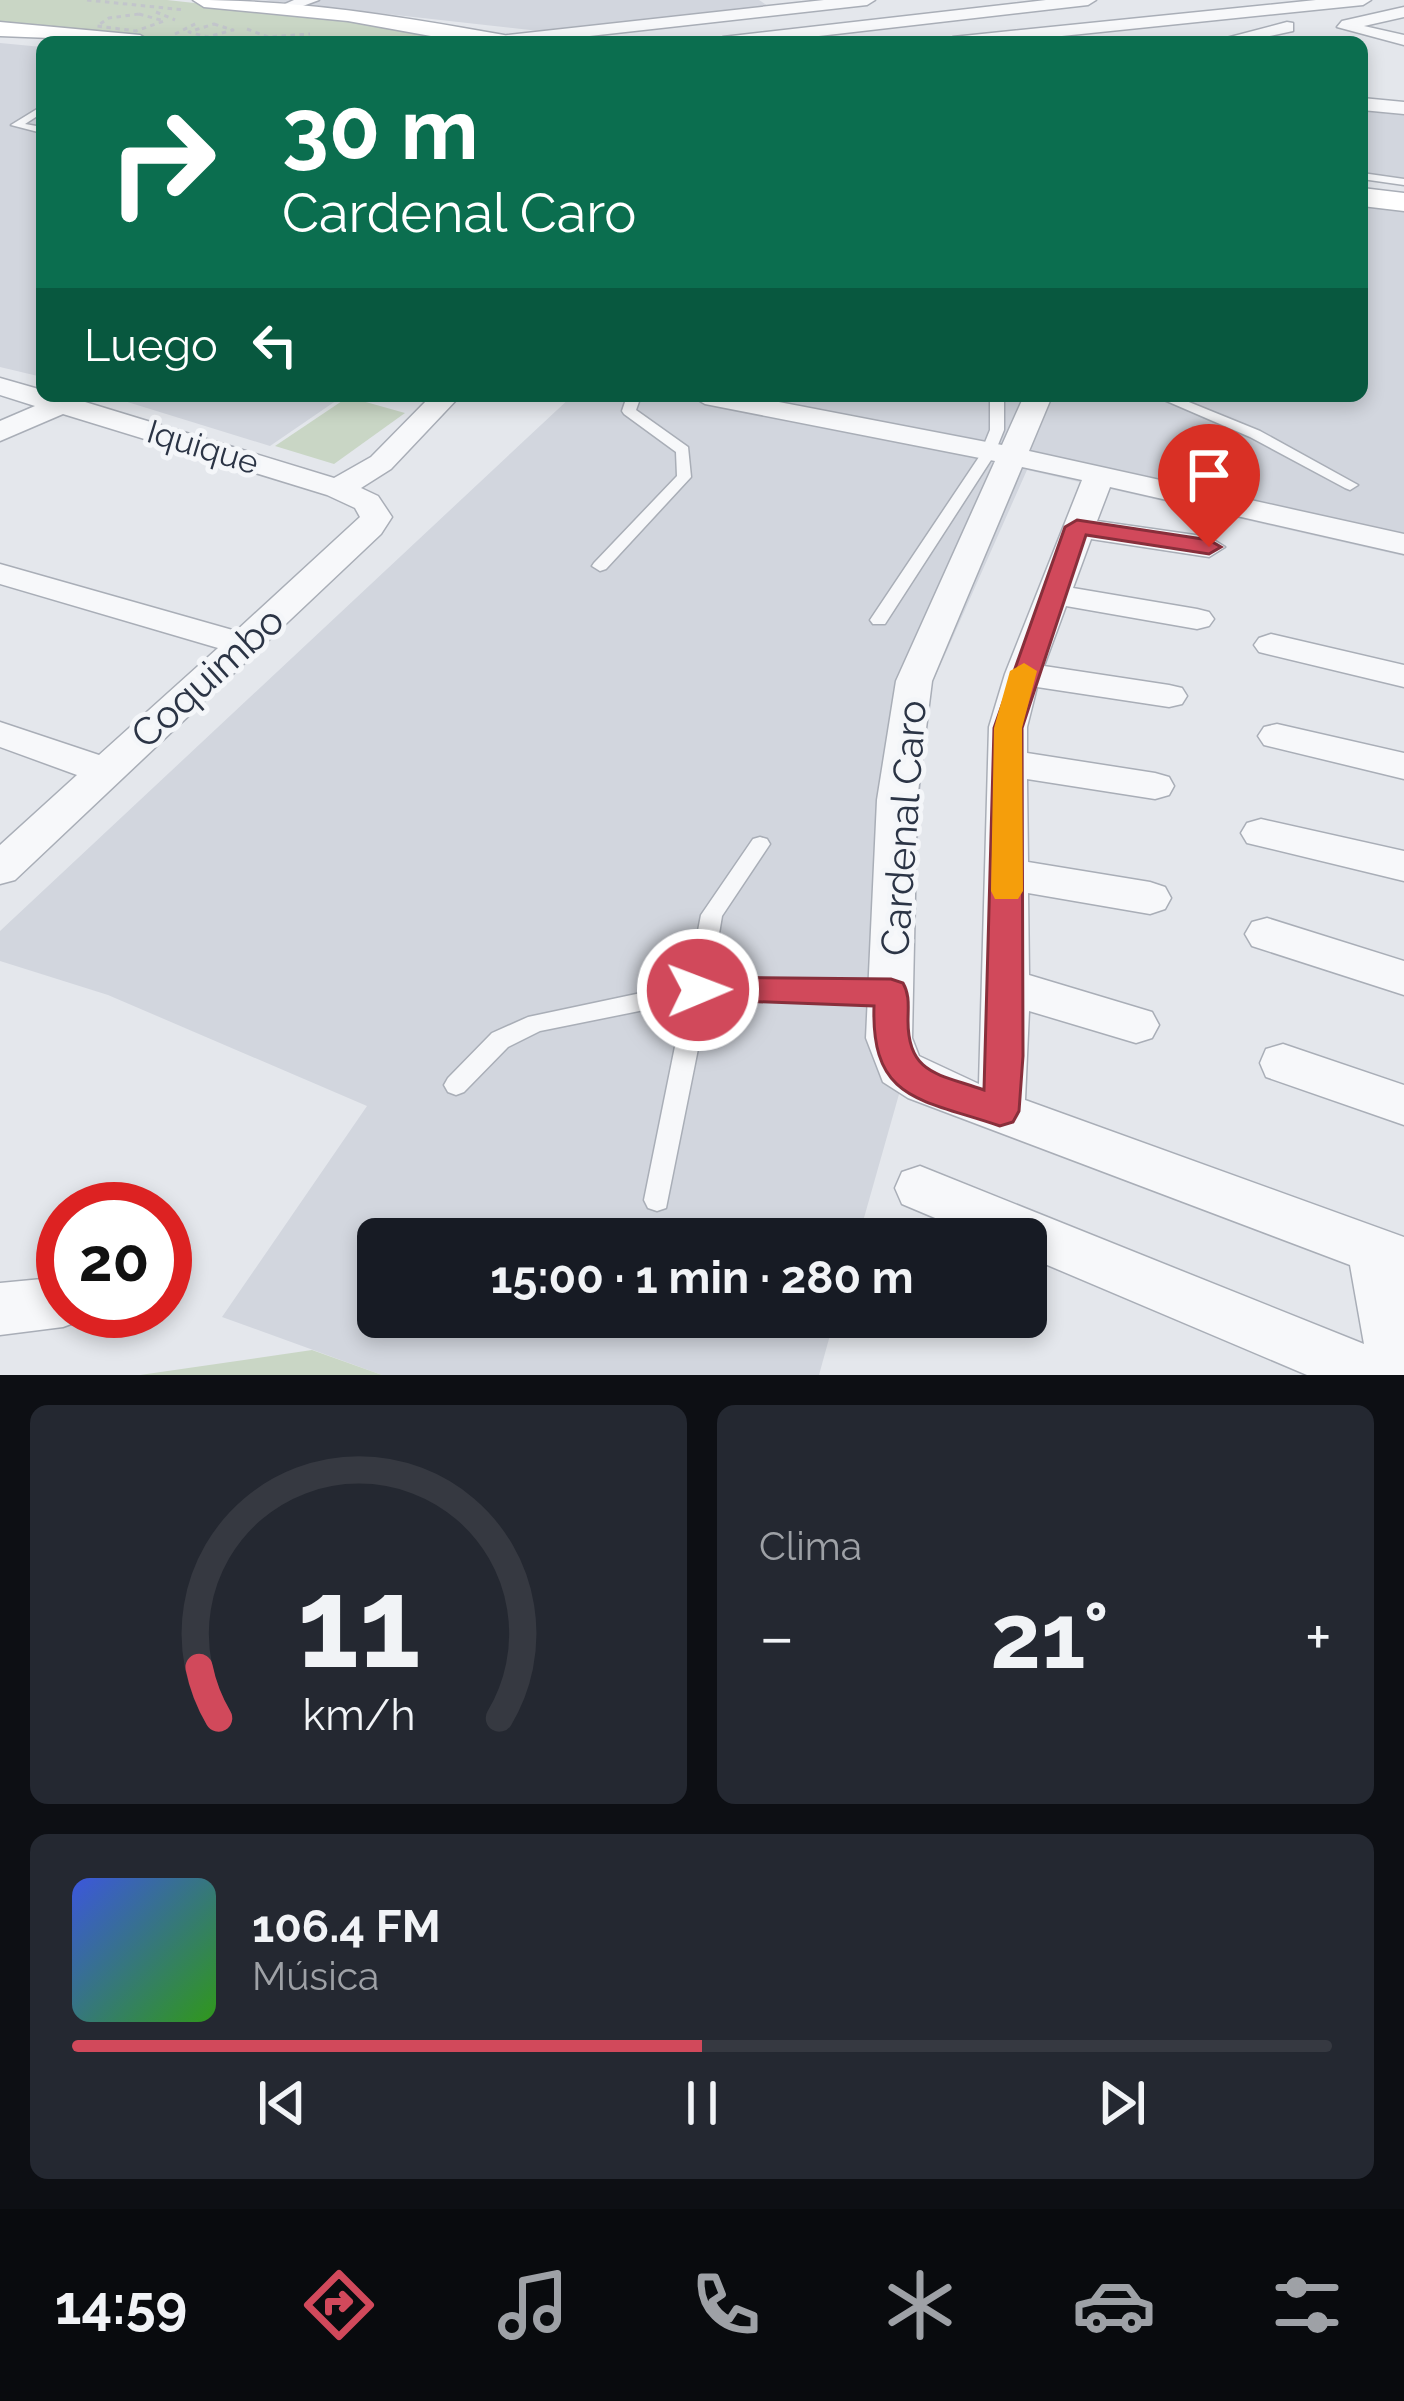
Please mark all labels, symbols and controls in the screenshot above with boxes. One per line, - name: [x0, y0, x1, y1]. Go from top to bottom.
- text: 30 m: [282, 80, 479, 179]
- icon: right: [84, 84, 240, 240]
- text: Cardenal Caro: [282, 181, 636, 245]
- icon: left: [242, 312, 308, 378]
- text: Luego: [84, 319, 218, 372]
- street label: Iquique: [143, 412, 263, 482]
- pin: [1158, 424, 1260, 547]
- icon: arrive: [1176, 442, 1242, 508]
- street label: Coquimbo: [121, 597, 293, 757]
- street label: Cardenal Caro: [871, 699, 935, 957]
- position arrow: [635, 927, 761, 1053]
- speed limit sign: 20: [36, 1182, 192, 1338]
- text: 15:00 · 1 min · 280 m: [490, 1251, 914, 1304]
- text: Clima: [759, 1523, 862, 1569]
- text: 11: [297, 1550, 420, 1696]
- text: 21°: [990, 1583, 1109, 1689]
- text: −: [759, 1598, 795, 1675]
- text: +: [1305, 1598, 1332, 1675]
- text: km/h: [302, 1689, 415, 1739]
- text: 106.4 FM: [252, 1900, 441, 1953]
- text: Música: [252, 1953, 379, 1999]
- icon: previous: [249, 2070, 315, 2136]
- icon: pause: [669, 2070, 735, 2136]
- icon: next: [1089, 2070, 1155, 2136]
- icon: directions: [297, 2263, 381, 2347]
- icon: music: [491, 2263, 575, 2347]
- icon: phone: [684, 2263, 768, 2347]
- icon: climate: [878, 2263, 962, 2347]
- icon: car: [1072, 2263, 1156, 2347]
- icon: filters: [1265, 2263, 1349, 2347]
- text: 14:59: [55, 2273, 187, 2337]

